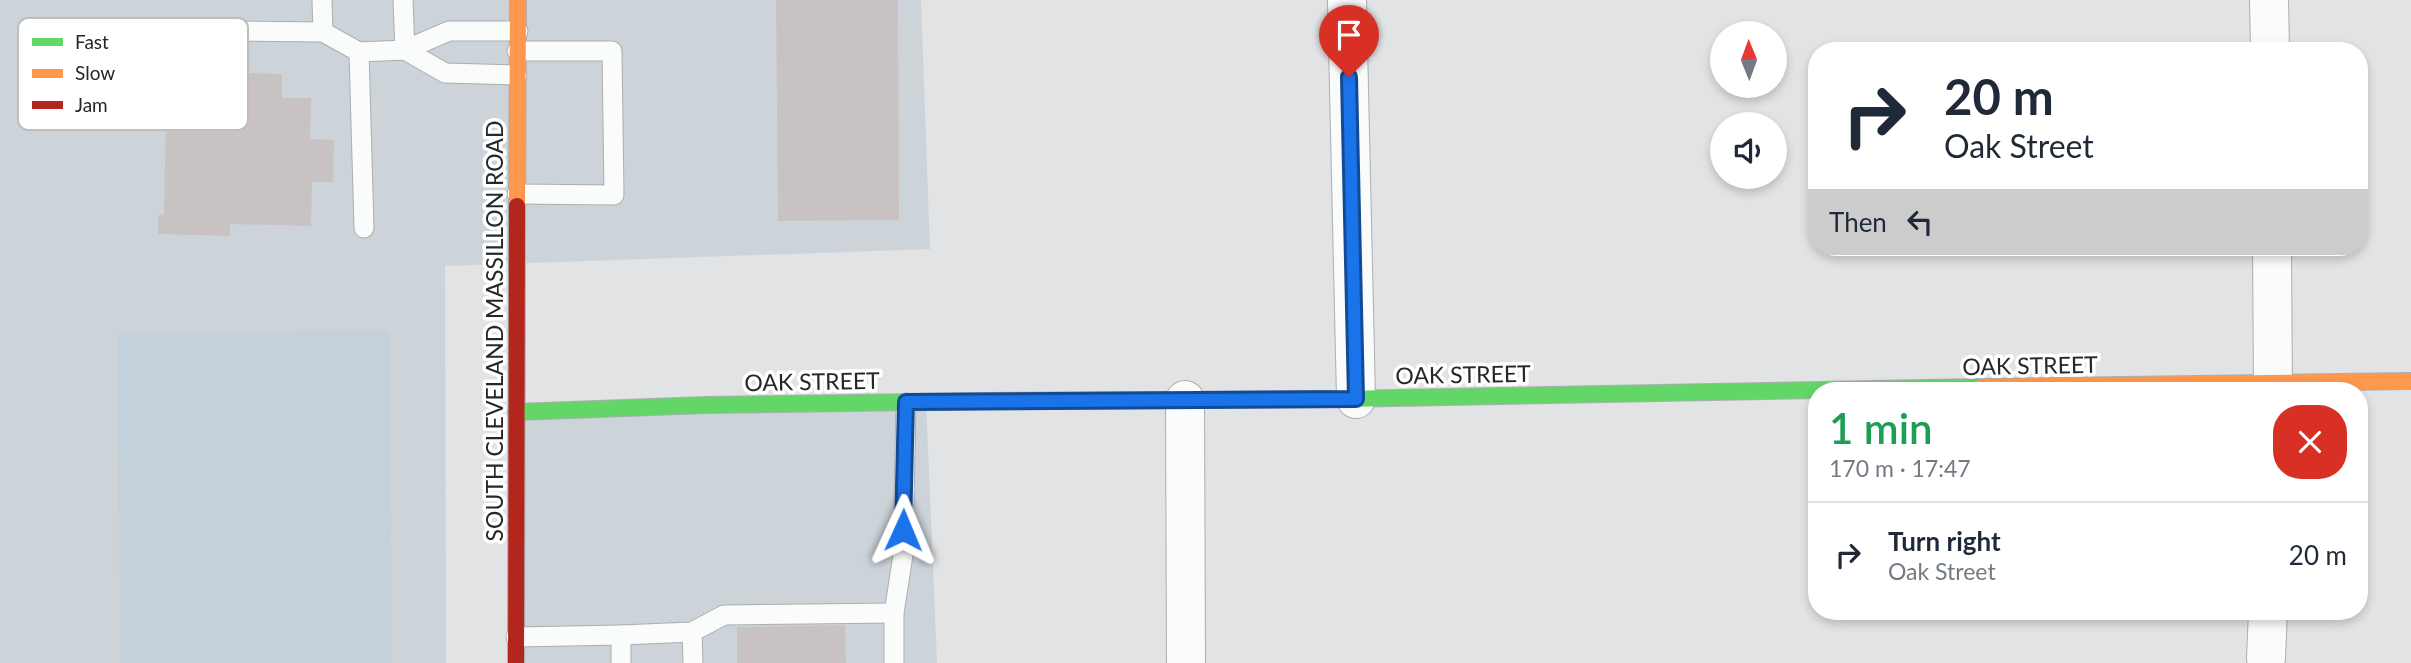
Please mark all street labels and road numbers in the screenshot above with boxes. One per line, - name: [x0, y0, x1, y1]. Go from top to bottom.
- street label: SOUTH CLEVELAND MASSILLON ROAD: [480, 121, 508, 541]
- street label: OAK STREET: [1962, 350, 2098, 380]
- street label: OAK STREET: [1395, 359, 1531, 389]
- street label: OAK STREET: [744, 366, 880, 396]

